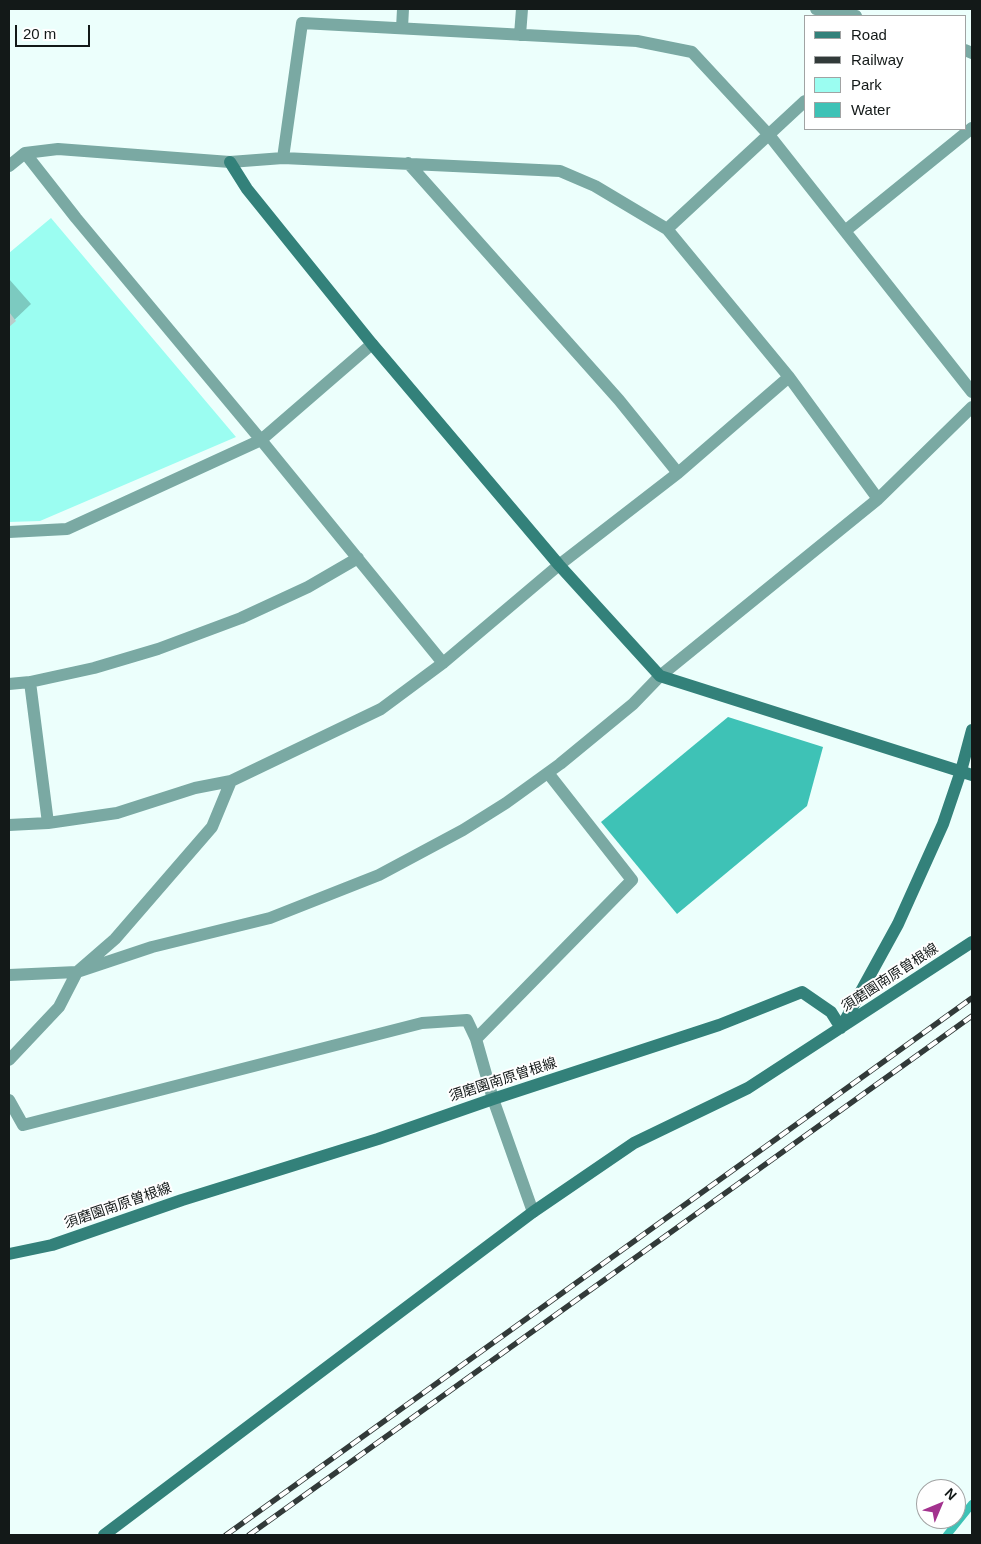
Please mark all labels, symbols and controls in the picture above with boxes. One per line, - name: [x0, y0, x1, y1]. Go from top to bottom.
- scale bar: [18, 15, 92, 47]
- legend: [804, 15, 966, 130]
- text: 20 m: [23, 25, 56, 42]
- text: Road: [851, 26, 887, 43]
- text: Railway: [851, 51, 904, 68]
- text: Park: [851, 76, 882, 93]
- text: Water: [851, 101, 890, 118]
- street label: 須磨園南原曽根線: [838, 940, 942, 1016]
- street label: 須磨園南原曽根線: [447, 1055, 559, 1105]
- street label: 須磨園南原曽根線: [62, 1180, 174, 1232]
- north arrow: [916, 1479, 966, 1529]
- text: N: [942, 1485, 960, 1503]

